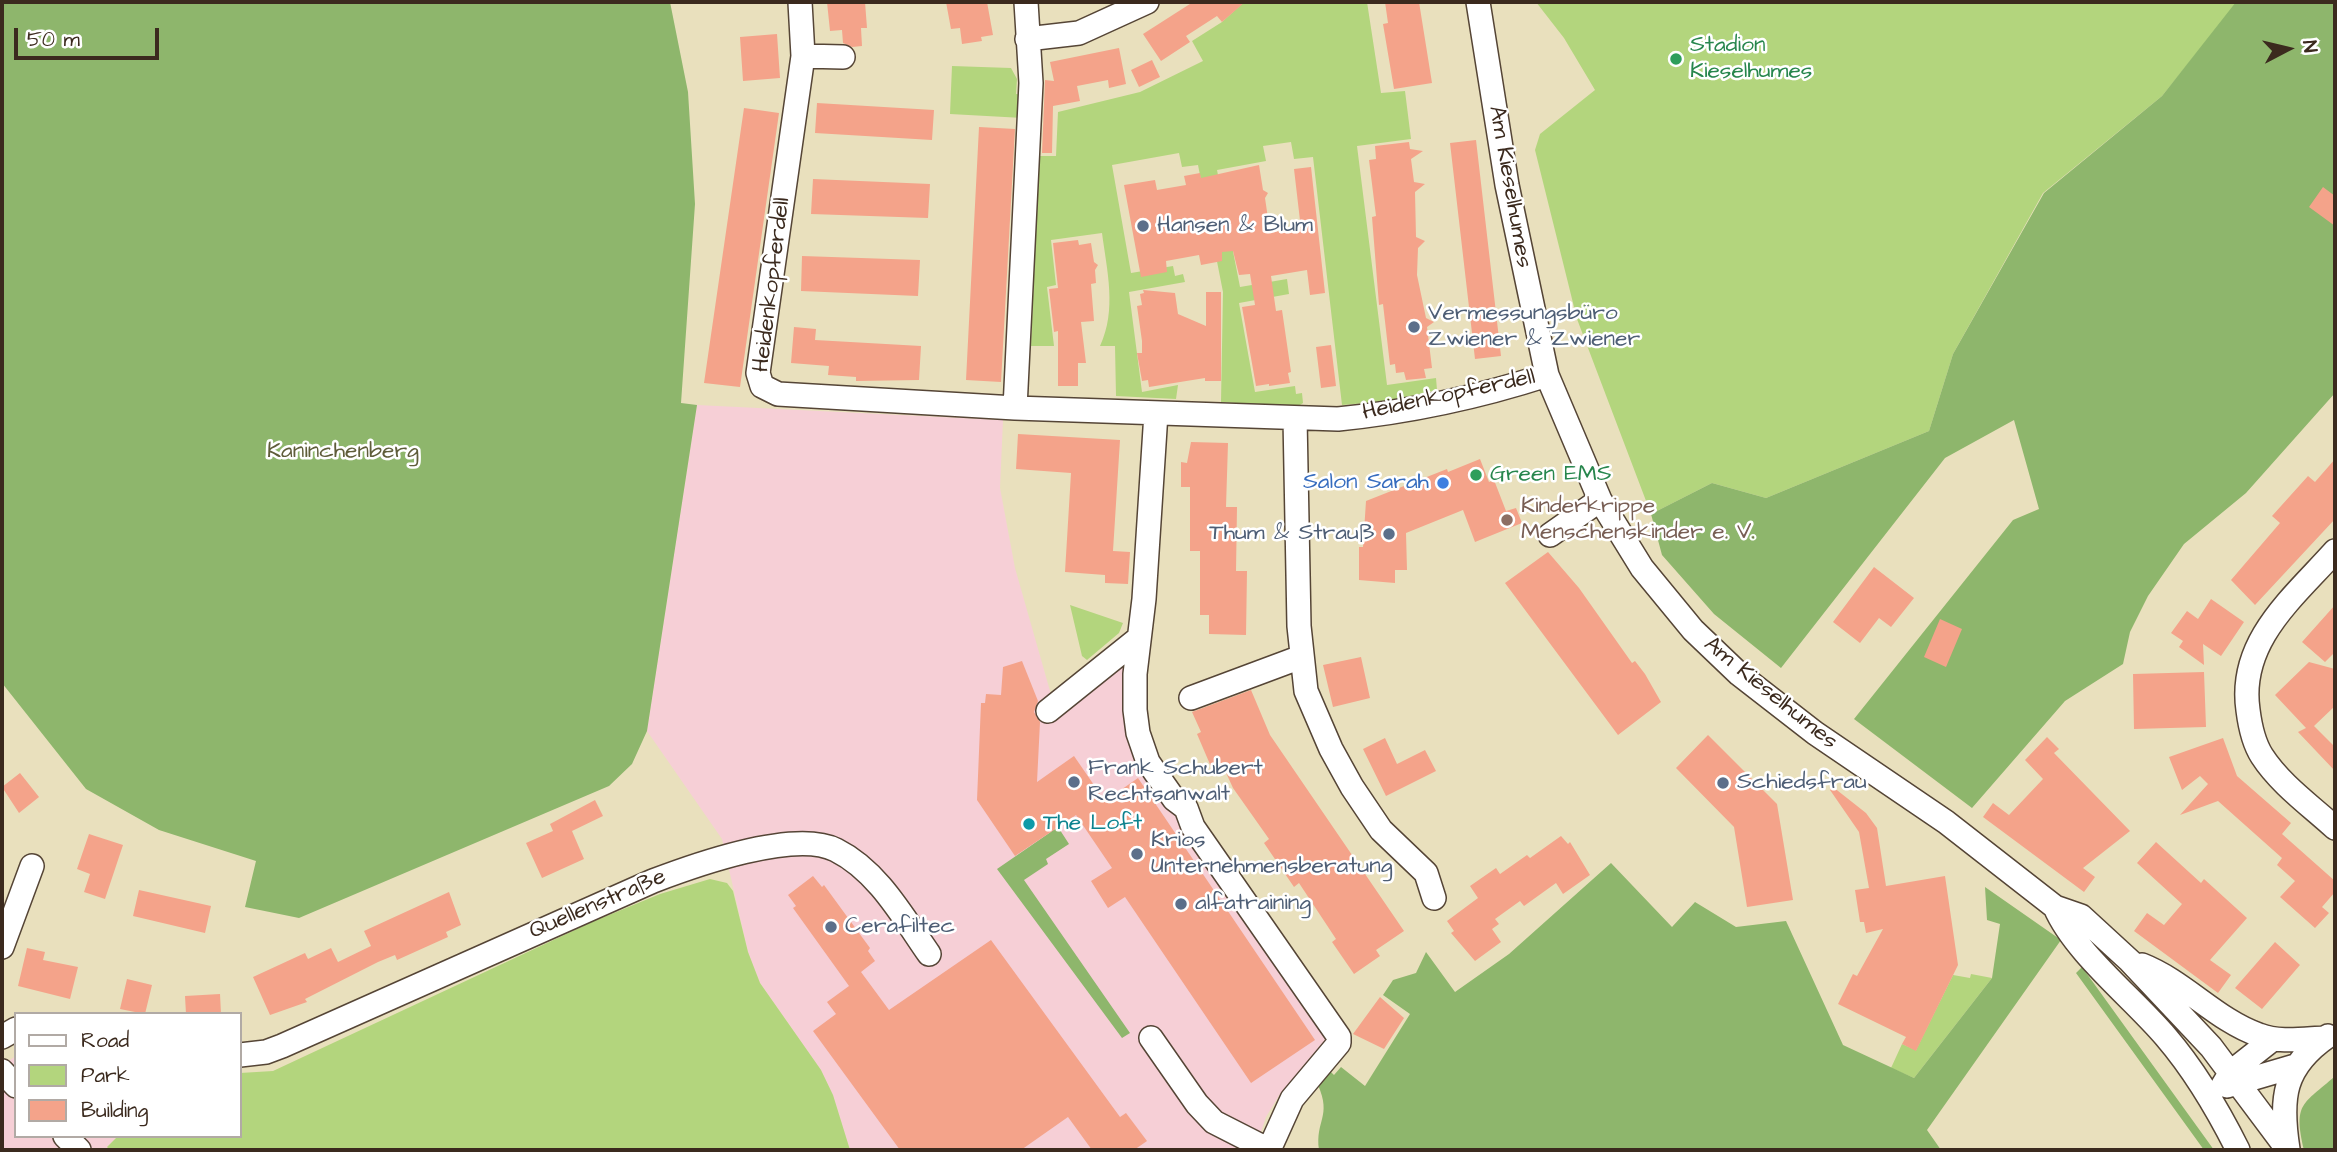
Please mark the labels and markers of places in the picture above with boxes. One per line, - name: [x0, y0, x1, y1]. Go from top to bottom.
- place label: Stadion Kieselhumes: [1690, 32, 1812, 86]
- marker: Stadion Kieselhumes: [1668, 51, 1684, 67]
- place label: Hansen & Blum: [1157, 212, 1313, 240]
- marker: Hansen & Blum: [1135, 218, 1151, 234]
- place label: Vermessungsbüro Zwiener & Zwiener: [1428, 300, 1640, 354]
- marker: Vermessungsbüro Zwiener & Zwiener: [1406, 319, 1422, 335]
- place label: Green EMS: [1490, 461, 1612, 489]
- marker: Green EMS: [1468, 467, 1484, 483]
- place label: Salon Sarah: [1303, 469, 1429, 497]
- marker: Salon Sarah: [1435, 475, 1451, 491]
- place label: Kinderkrippe Menschenskinder e. V.: [1521, 493, 1755, 547]
- marker: Kinderkrippe Menschenskinder e. V.: [1499, 512, 1515, 528]
- place label: Thum & Strauß: [1209, 520, 1375, 548]
- marker: Thum & Strauß: [1381, 526, 1397, 542]
- place label: Frank Schubert Rechtsanwalt: [1088, 755, 1263, 809]
- place label: Schiedsfrau: [1737, 769, 1867, 797]
- marker: Frank Schubert Rechtsanwalt: [1066, 774, 1082, 790]
- marker: Schiedsfrau: [1715, 775, 1731, 791]
- place label: The Loft: [1043, 810, 1142, 838]
- marker: The Loft: [1021, 816, 1037, 832]
- place label: Krios Unternehmensberatung: [1151, 827, 1393, 881]
- marker: Krios Unternehmensberatung: [1129, 846, 1145, 862]
- place label: alfatraining: [1195, 890, 1311, 918]
- marker: alfatraining: [1173, 896, 1189, 912]
- place label: Cerafiltec: [845, 913, 955, 941]
- marker: Cerafiltec: [823, 919, 839, 935]

